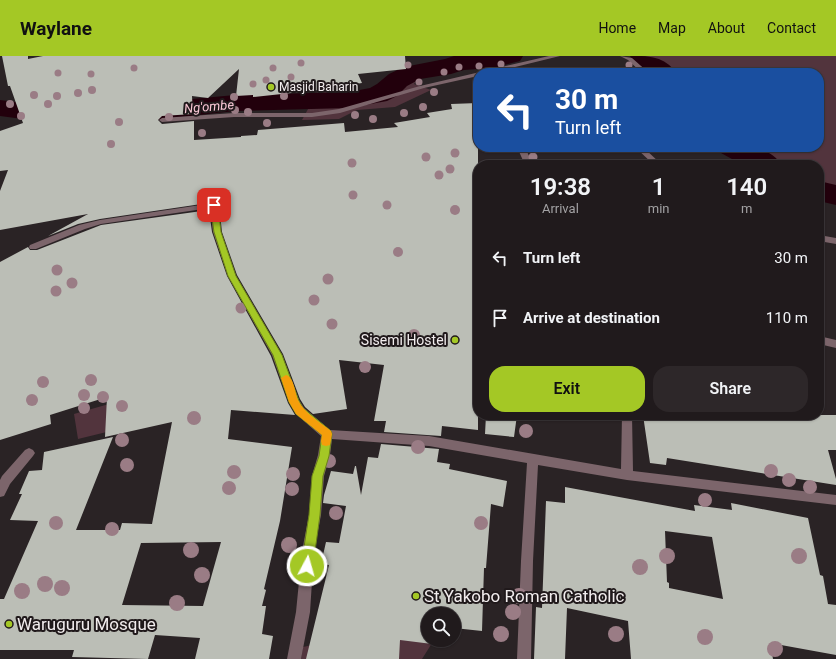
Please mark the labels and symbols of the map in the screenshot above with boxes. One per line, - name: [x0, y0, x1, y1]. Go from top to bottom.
- place label: Masjid Baharin: [279, 80, 358, 94]
- marker: Masjid Baharin: [266, 82, 276, 92]
- water label: Ng'ombe: [184, 97, 235, 116]
- pin: [197, 188, 231, 222]
- place label: Sisemi Hostel: [361, 332, 447, 348]
- marker: Sisemi Hostel: [450, 335, 460, 345]
- position arrow: [286, 545, 328, 587]
- place label: St Yakobo Roman Catholic: [424, 586, 625, 606]
- marker: St Yakobo Roman Catholic: [411, 591, 421, 601]
- place label: Waruguru Mosque: [17, 614, 156, 634]
- marker: Waruguru Mosque: [4, 619, 14, 629]

